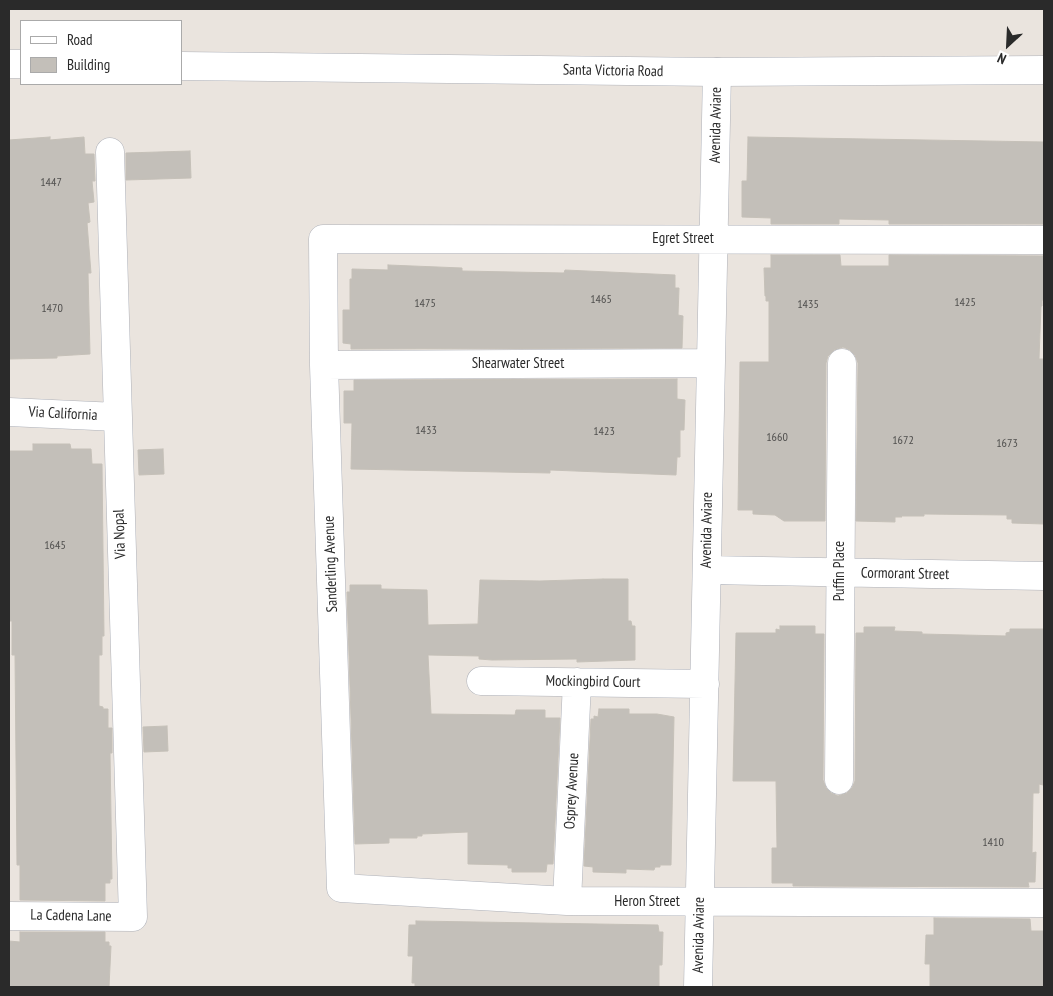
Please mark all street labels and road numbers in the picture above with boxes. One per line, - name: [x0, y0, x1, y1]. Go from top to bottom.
- street label: Santa Victoria Road: [563, 61, 663, 81]
- street label: Avenida Aviare: [706, 87, 726, 163]
- street label: Egret Street: [652, 230, 714, 248]
- street label: Shearwater Street: [472, 355, 564, 373]
- street label: Via California: [28, 403, 98, 425]
- street label: Avenida Aviare: [697, 492, 717, 568]
- street label: Via Nopal: [110, 509, 130, 559]
- street label: Sanderling Avenue: [320, 515, 342, 613]
- street label: Puffin Place: [831, 541, 849, 601]
- street label: Cormorant Street: [861, 564, 949, 584]
- street label: Mockingbird Court: [545, 672, 641, 692]
- street label: Osprey Avenue: [561, 752, 583, 830]
- street label: Heron Street: [614, 893, 680, 911]
- street label: Avenida Aviare: [689, 897, 709, 973]
- street label: La Cadena Lane: [30, 906, 112, 926]

